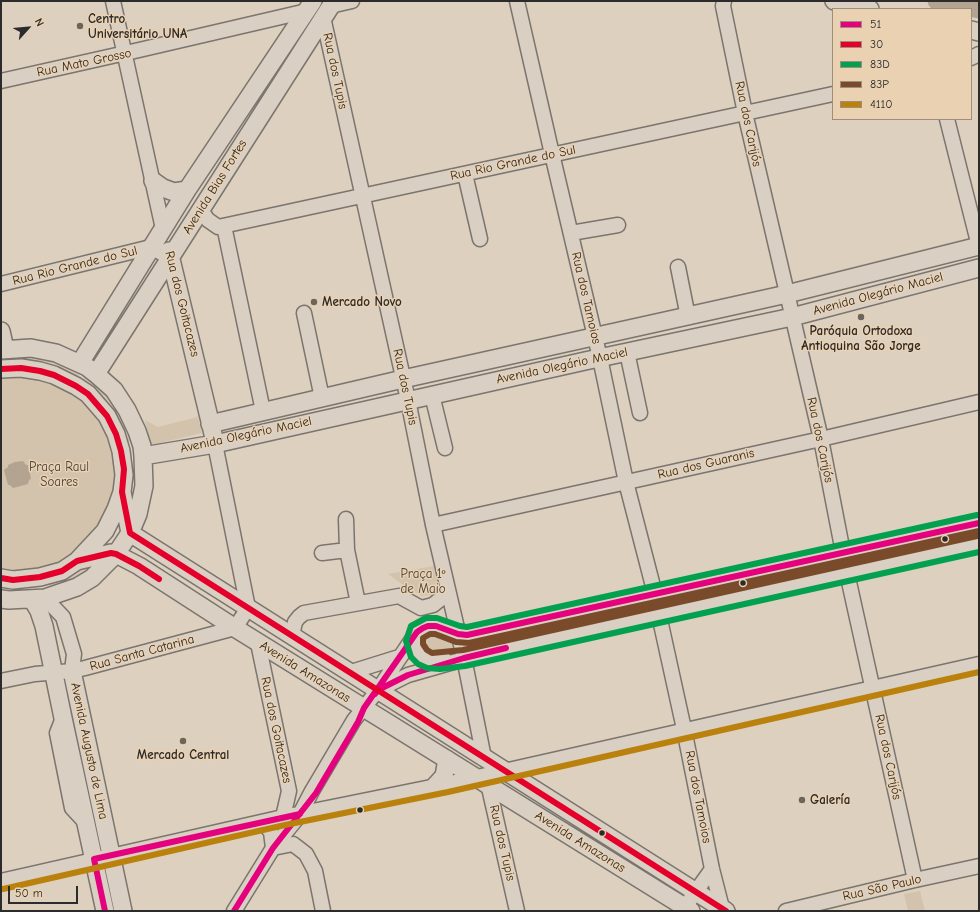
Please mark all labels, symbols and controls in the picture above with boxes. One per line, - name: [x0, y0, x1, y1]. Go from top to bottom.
- north arrow: [8, 8, 48, 48]
- legend: [832, 8, 972, 120]
- place label: Centro Universitário UNA: [88, 11, 187, 42]
- text: N: [32, 16, 47, 28]
- text: 51: [870, 17, 881, 31]
- marker: Centro Universitário UNA: [75, 21, 85, 31]
- street label: Rua dos Tupis: [319, 31, 351, 111]
- text: 30: [870, 37, 883, 51]
- street label: Rua Mato Grosso: [35, 45, 133, 81]
- text: 83D: [870, 57, 890, 71]
- text: 83P: [870, 77, 889, 91]
- street label: Rua dos Carijós: [731, 80, 765, 168]
- text: 4110: [870, 97, 893, 111]
- street label: Avenida Bias Fortes: [180, 137, 250, 237]
- street label: Rua Rio Grande do Sul: [449, 142, 577, 184]
- street label: Rua Rio Grande do Sul: [11, 243, 139, 289]
- street label: Rua dos Goitacazes: [161, 250, 203, 358]
- street label: Rua dos Tamoios: [568, 250, 604, 346]
- street label: Avenida Olegário Maciel: [811, 269, 945, 319]
- place label: Mercado Novo: [322, 294, 402, 310]
- marker: Mercado Novo: [309, 297, 319, 307]
- marker: Paróquia Ortodoxa Antioquina São Jorge: [856, 312, 866, 322]
- place label: Paróquia Ortodoxa Antioquina São Jorge: [801, 323, 921, 354]
- street label: Avenida Olegário Maciel: [495, 344, 629, 388]
- street label: Rua dos Tupis: [389, 347, 421, 427]
- street label: Rua dos Carijós: [803, 396, 837, 484]
- street label: Avenida Olegário Maciel: [179, 413, 313, 457]
- street label: Rua dos Guaranis: [656, 445, 756, 483]
- park label: Praça Raul Soares: [29, 459, 89, 490]
- unlabelled marker: [940, 534, 950, 544]
- park label: Praça 1º de Maio: [400, 566, 446, 597]
- unlabelled marker: [738, 578, 748, 588]
- street label: Rua Santa Catarina: [88, 632, 196, 674]
- street label: Avenida Amazonas: [257, 638, 353, 706]
- street label: Rua dos Goitacazes: [257, 675, 295, 785]
- street label: Avenida Augusto de Lima: [67, 681, 111, 821]
- street label: Rua dos Carijós: [871, 713, 905, 801]
- marker: Mercado Central: [178, 736, 188, 746]
- place label: Mercado Central: [137, 747, 229, 763]
- street label: Rua dos Tamoios: [681, 749, 715, 845]
- place label: Galería: [810, 792, 850, 808]
- marker: Galería: [797, 795, 807, 805]
- street label: Rua dos Tupis: [486, 803, 518, 883]
- unlabelled marker: [355, 805, 365, 815]
- street label: Avenida Amazonas: [532, 808, 628, 876]
- unlabelled marker: [597, 828, 607, 838]
- street label: Rua São Paulo: [841, 871, 923, 905]
- scale bar: [10, 878, 80, 904]
- text: 50 m: [15, 886, 43, 900]

